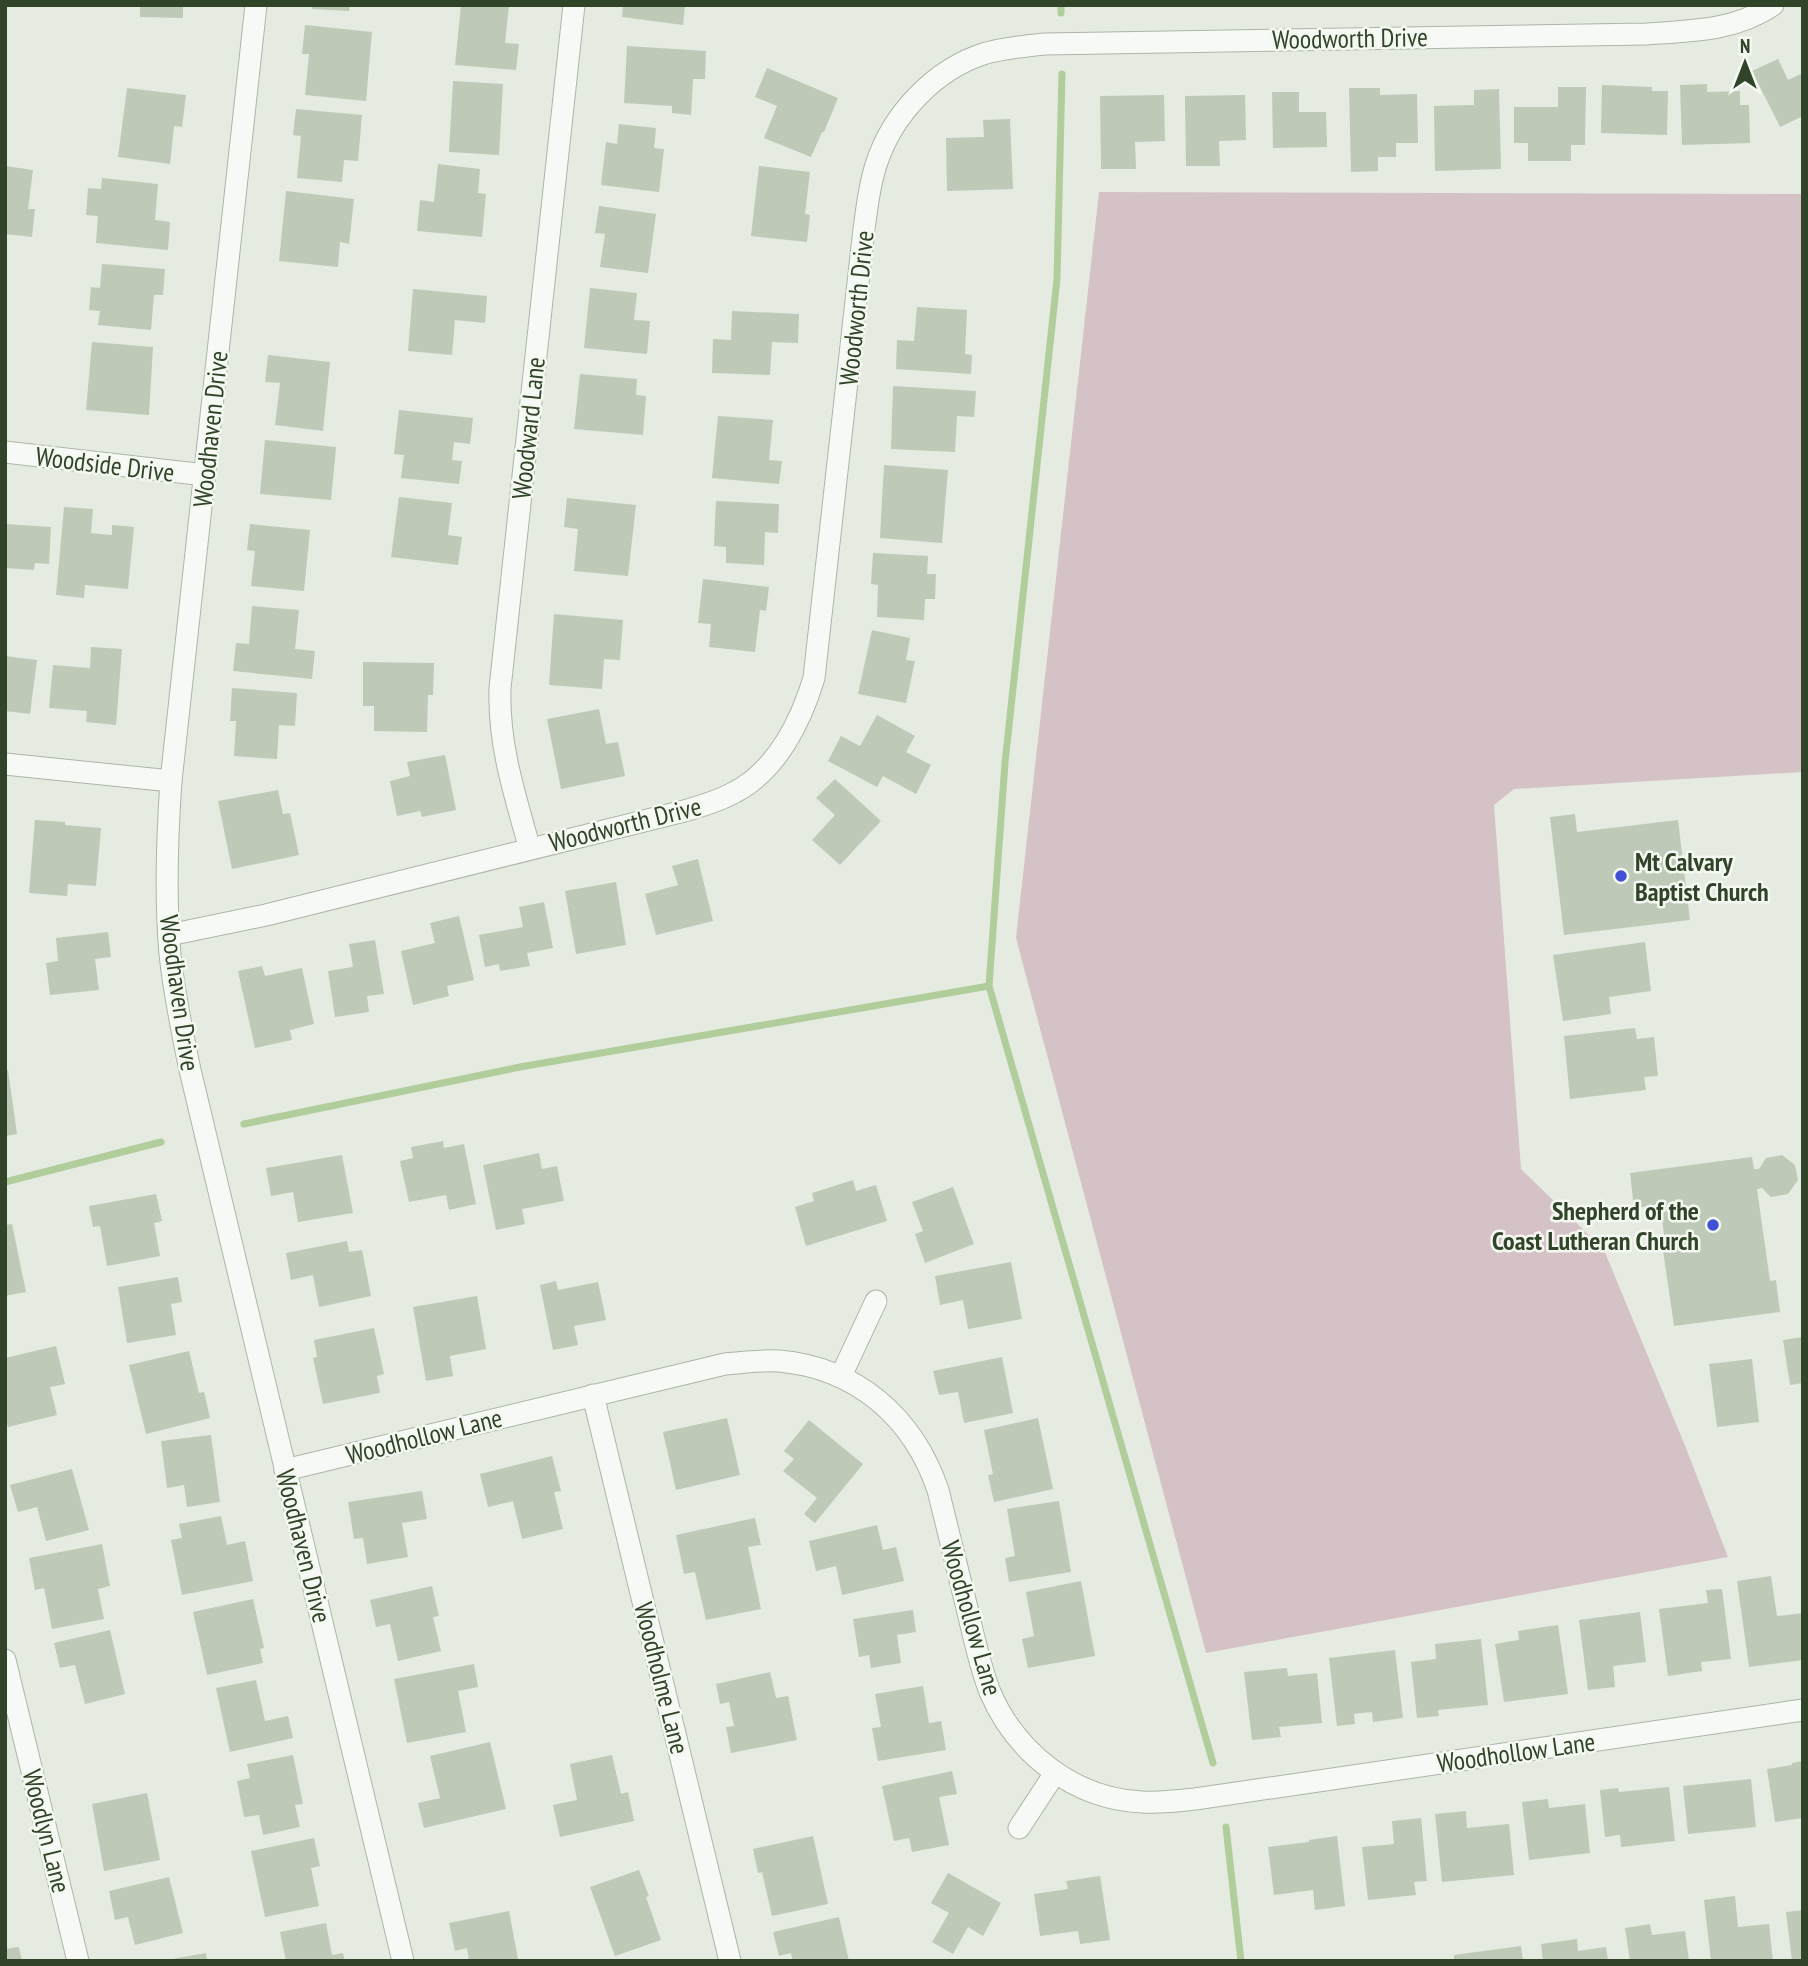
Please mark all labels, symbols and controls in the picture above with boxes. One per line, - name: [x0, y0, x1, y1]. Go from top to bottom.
- street label: Woodworth Drive: [1272, 20, 1428, 56]
- north arrow: [1710, 28, 1780, 98]
- text: N: [1740, 34, 1750, 58]
- street label: Woodworth Drive: [831, 229, 881, 387]
- street label: Woodhaven Drive: [185, 349, 235, 509]
- street label: Woodward Lane: [504, 355, 552, 501]
- street label: Woodside Drive: [34, 439, 176, 489]
- street label: Woodworth Drive: [545, 789, 705, 859]
- place label: Mt Calvary Baptist Church: [1635, 845, 1769, 908]
- marker: Mt Calvary Baptist Church: [1613, 868, 1629, 884]
- street label: Woodhaven Drive: [153, 913, 207, 1073]
- place label: Shepherd of the Coast Lutheran Church: [1492, 1194, 1699, 1257]
- marker: Shepherd of the Coast Lutheran Church: [1705, 1217, 1721, 1233]
- street label: Woodhollow Lane: [343, 1401, 505, 1471]
- street label: Woodhaven Drive: [269, 1466, 339, 1626]
- street label: Woodhollow Lane: [934, 1537, 1010, 1699]
- street label: Woodholme Lane: [627, 1599, 697, 1757]
- street label: Woodhollow Lane: [1435, 1725, 1597, 1779]
- street label: Woodlyn Lane: [16, 1766, 78, 1896]

